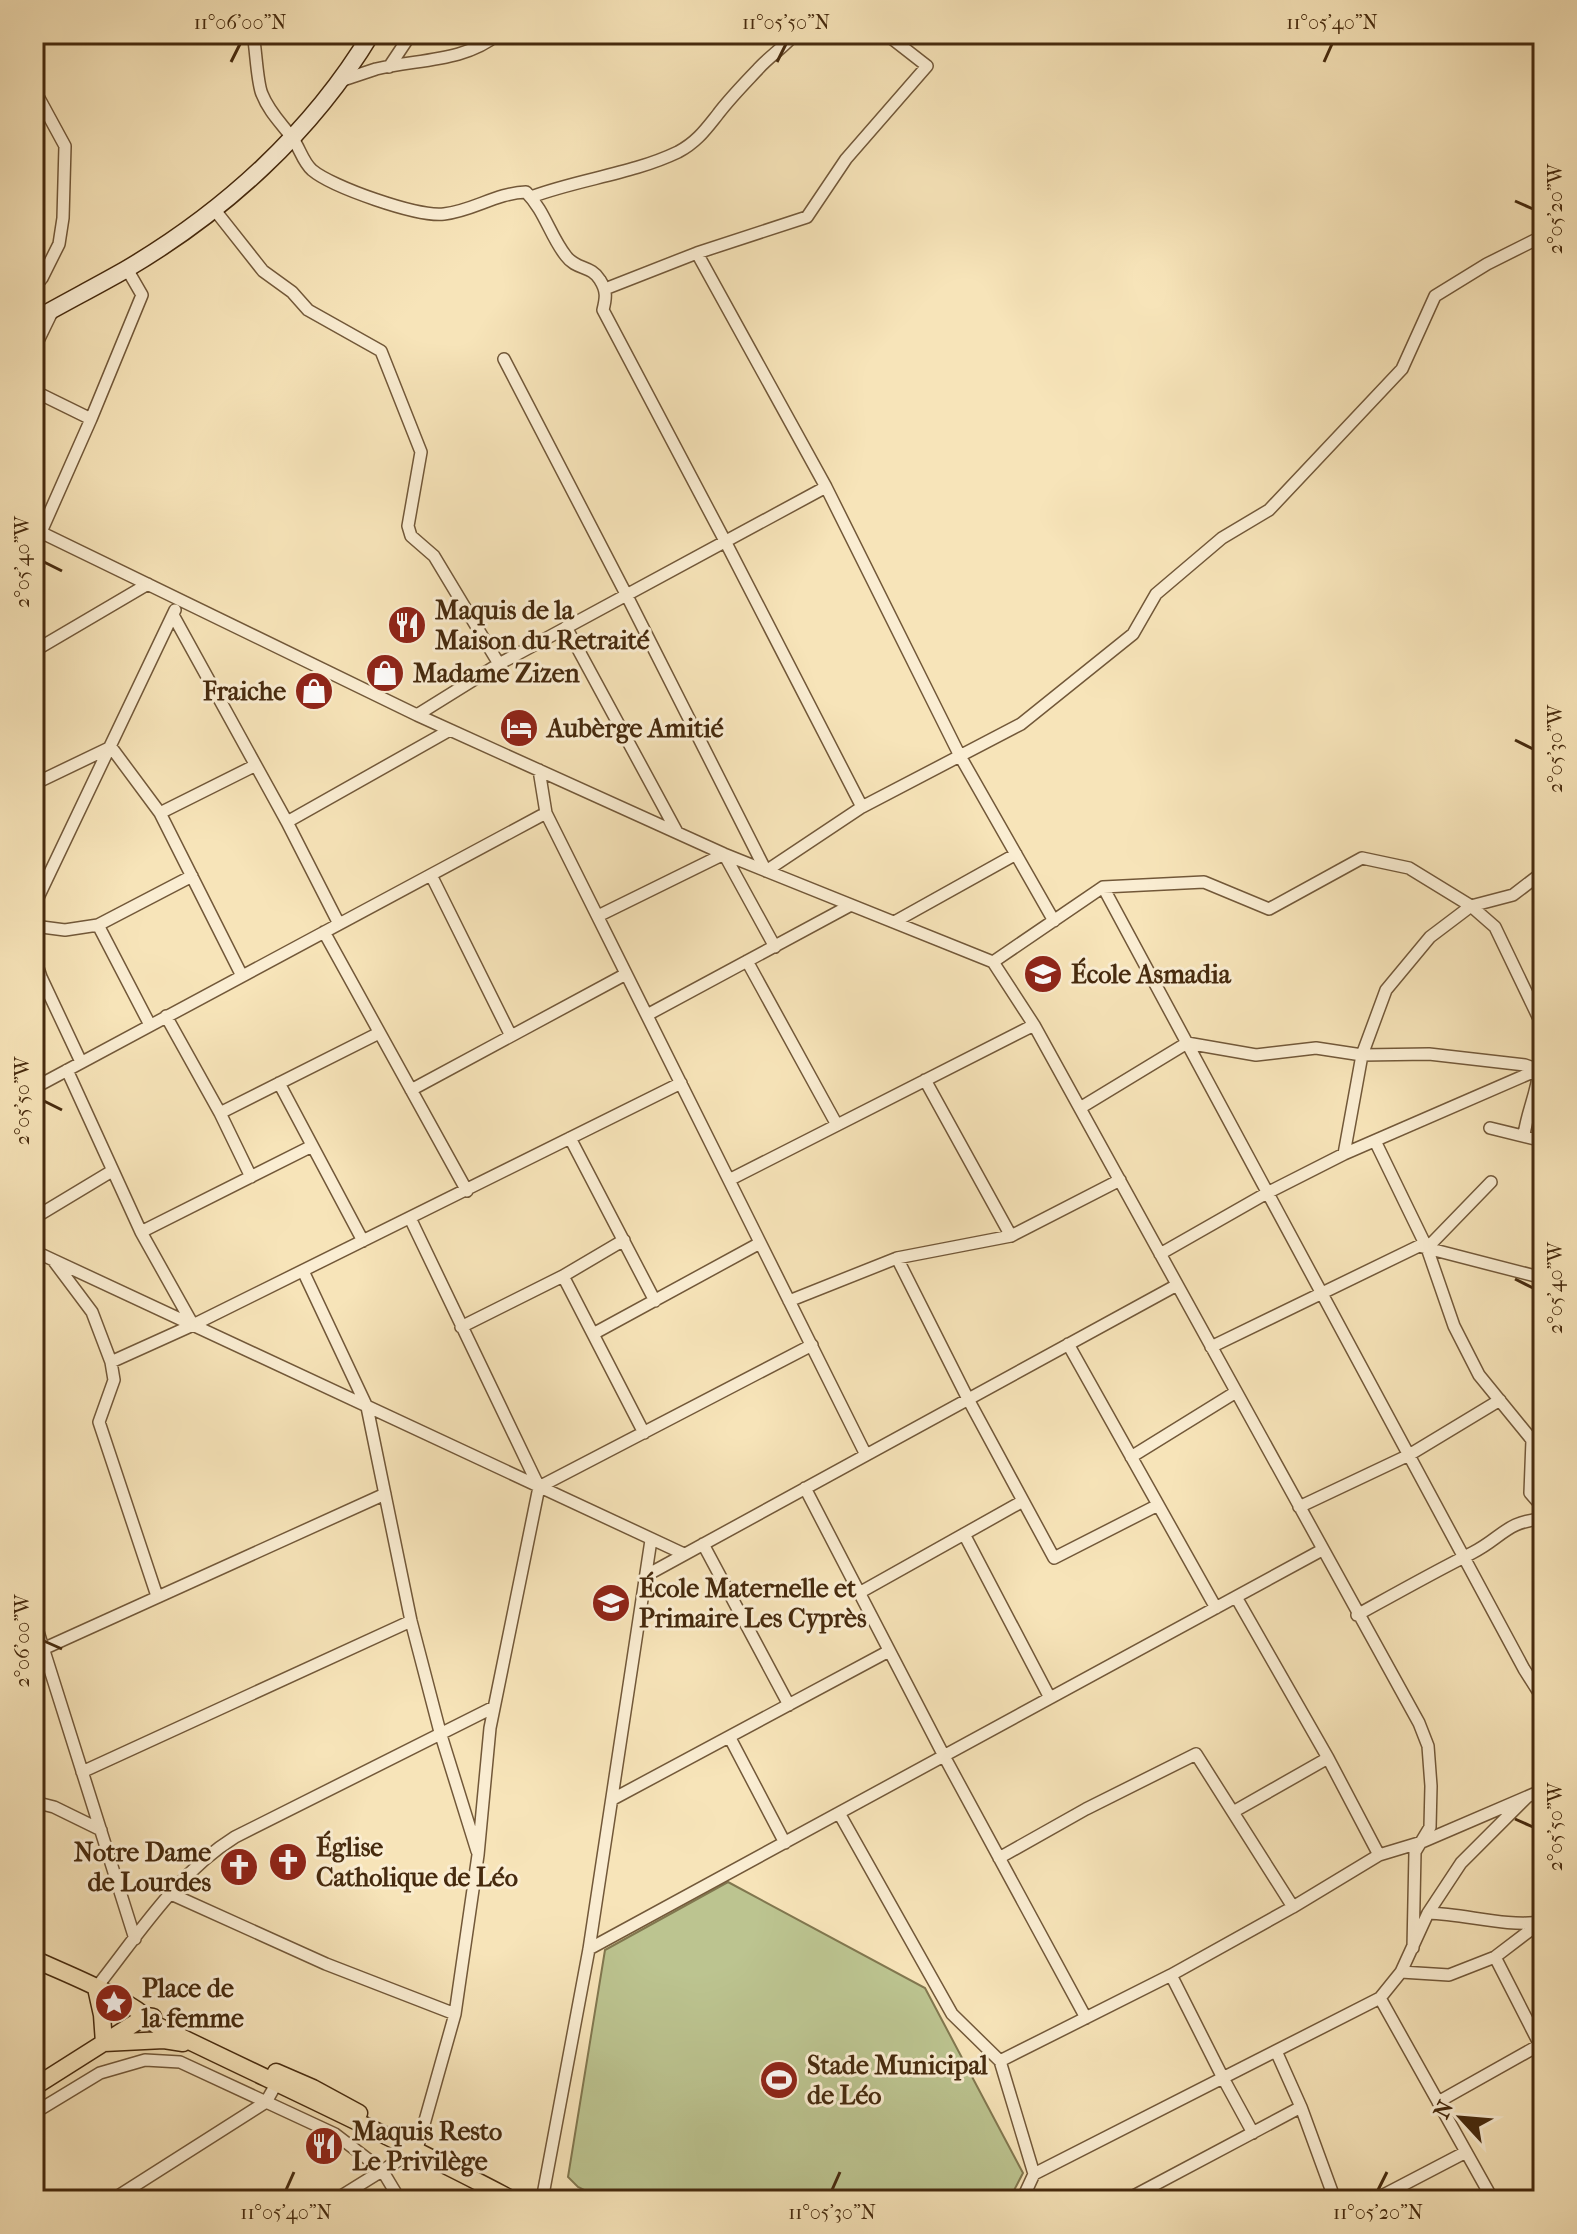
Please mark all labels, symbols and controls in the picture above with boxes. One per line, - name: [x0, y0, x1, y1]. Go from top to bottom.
- text: 11°06'00"N: [194, 11, 286, 34]
- text: 11°05'50"N: [742, 11, 830, 34]
- text: 11°05'40"N: [1286, 11, 1378, 34]
- text: 2°05'20"W: [1544, 162, 1567, 254]
- text: 2°05'40"W: [11, 515, 34, 608]
- place label: Maquis de la Maison du Retraité: [435, 595, 650, 656]
- restaurant icon: Maquis de la Maison du Retraité: [386, 604, 428, 646]
- shop icon: Madame Zizen: [364, 652, 406, 694]
- place label: Madame Zizen: [413, 658, 581, 689]
- shop icon: Fraiche: [293, 670, 335, 712]
- place label: Fraiche: [202, 676, 286, 707]
- text: 2°05'30"W: [1544, 704, 1567, 793]
- hotel icon: Aubèrge Amitié: [498, 707, 540, 749]
- place label: Aubèrge Amitié: [545, 713, 724, 744]
- school or university icon: École Asmadia: [1022, 953, 1064, 995]
- place label: École Asmadia: [1071, 957, 1232, 990]
- text: 2°05'50"W: [11, 1055, 34, 1145]
- text: 2°05'40"W: [1544, 1241, 1567, 1334]
- place label: École Maternelle et Primaire Les Cyprès: [639, 1571, 867, 1634]
- school or university icon: École Maternelle et Primaire Les Cyprès: [590, 1582, 632, 1624]
- text: 2°06'00"W: [11, 1593, 34, 1688]
- text: 2°05'50"W: [1544, 1781, 1567, 1871]
- place label: Église Catholique de Léo: [316, 1830, 518, 1893]
- place label: Notre Dame de Lourdes: [74, 1837, 211, 1898]
- church icon: Église Catholique de Léo: [267, 1841, 309, 1883]
- church icon: Notre Dame de Lourdes: [218, 1846, 260, 1888]
- place label: Place de la femme: [141, 1973, 244, 2034]
- place icon: Place de la femme: [93, 1982, 135, 2024]
- place label: Stade Municipal de Léo: [807, 2050, 988, 2111]
- sports icon: Stade Municipal de Léo: [758, 2059, 800, 2101]
- north arrow: [1421, 2078, 1501, 2158]
- text: N: [1429, 2096, 1459, 2123]
- place label: Maquis Resto Le Privilège: [352, 2116, 502, 2177]
- restaurant icon: Maquis Resto Le Privilège: [303, 2125, 345, 2167]
- text: 11°05'40"N: [240, 2201, 332, 2224]
- text: 11°05'30"N: [788, 2201, 876, 2224]
- text: 11°05'20"N: [1333, 2201, 1423, 2224]

